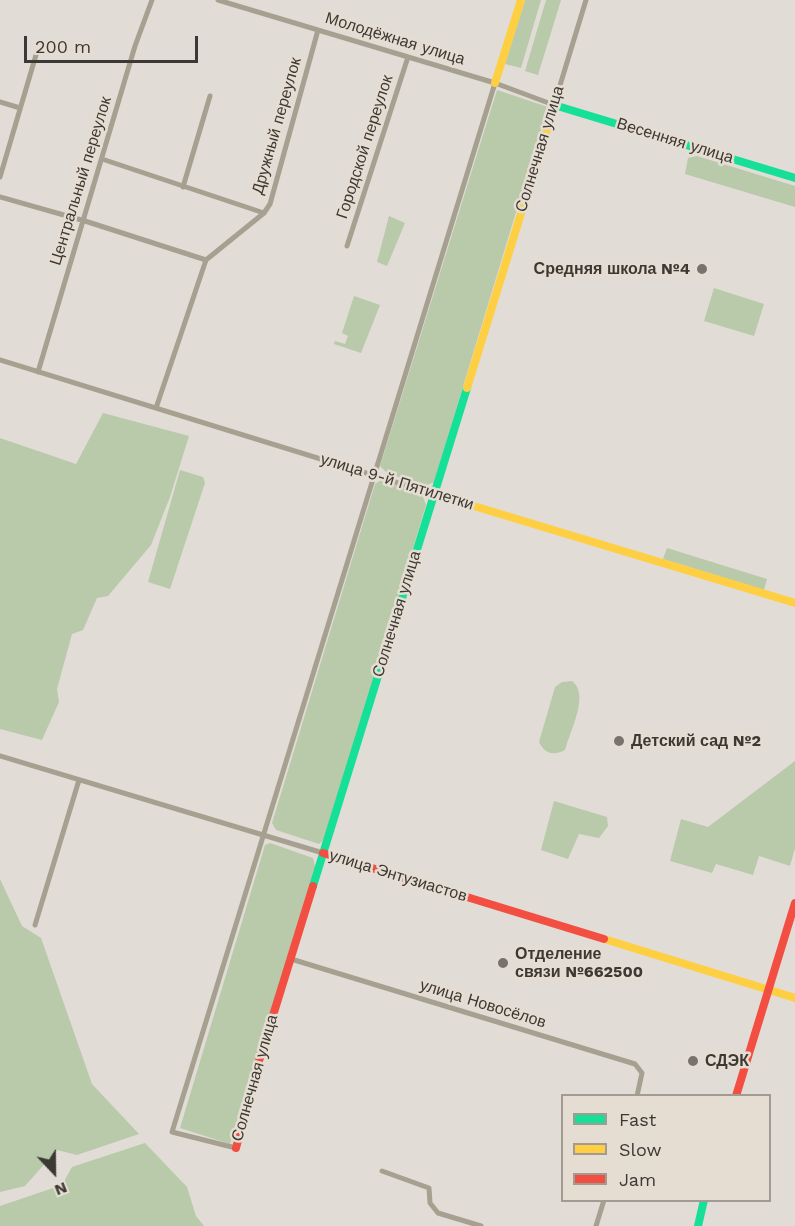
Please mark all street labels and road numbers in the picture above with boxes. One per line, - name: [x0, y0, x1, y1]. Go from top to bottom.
- street label: Молодёжная улица: [323, 9, 467, 69]
- street label: Дружный переулок: [248, 55, 306, 197]
- street label: Городской переулок: [333, 73, 397, 221]
- street label: Солнечная улица: [512, 84, 568, 214]
- street label: Центральный переулок: [46, 94, 116, 268]
- street label: Весенняя улица: [614, 114, 736, 168]
- street label: улица 9-й Пятилетки: [318, 450, 476, 514]
- street label: Солнечная улица: [369, 549, 425, 679]
- street label: улица Энтузиастов: [327, 846, 469, 906]
- street label: улица Новосёлов: [418, 976, 548, 1032]
- street label: Солнечная улица: [228, 1012, 282, 1144]

